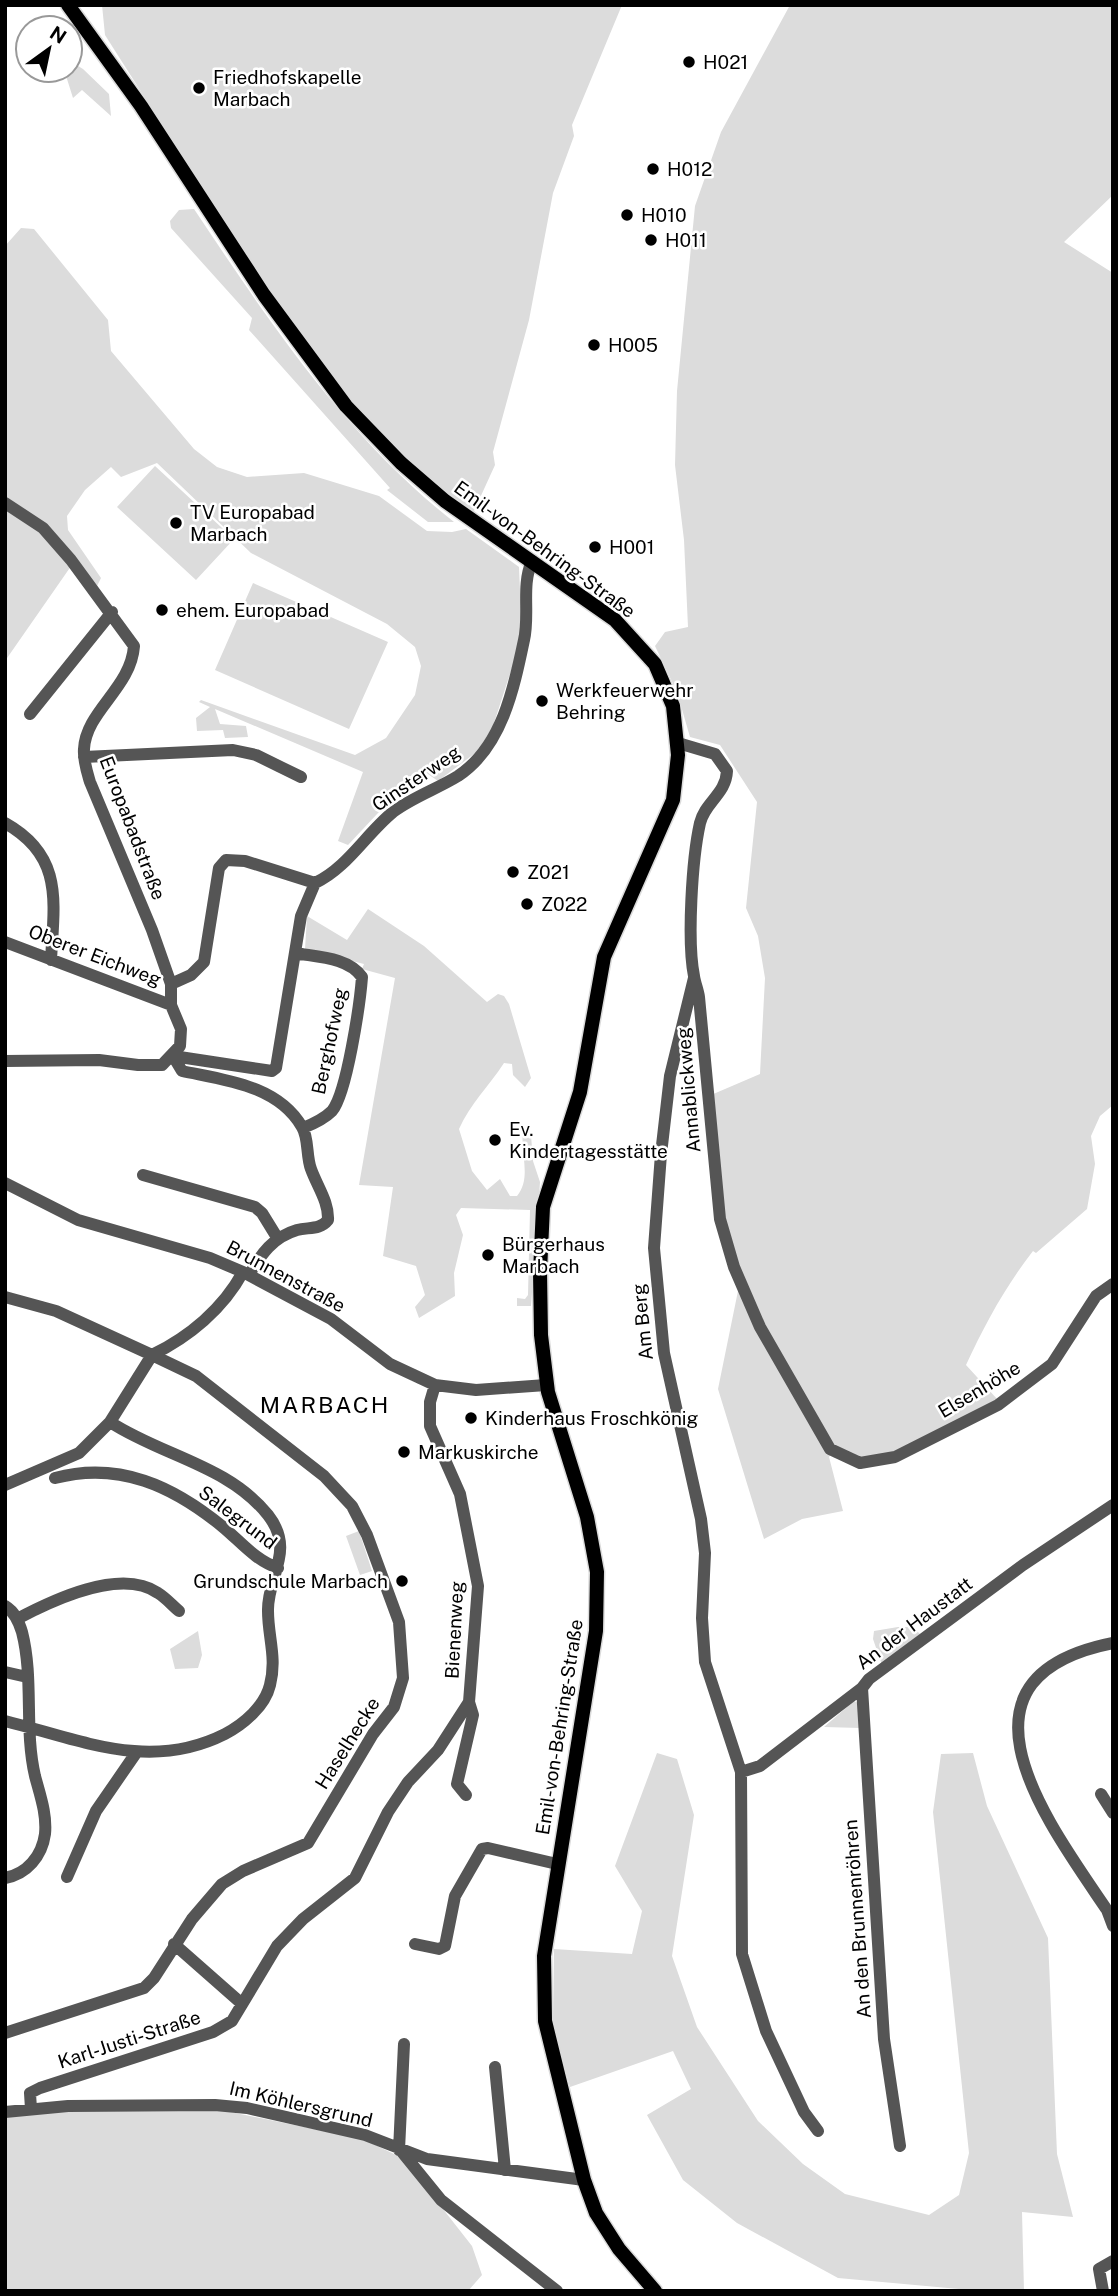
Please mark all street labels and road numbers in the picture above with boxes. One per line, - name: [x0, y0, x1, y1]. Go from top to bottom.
- street label: Emil-von-Behring-Straße: [450, 476, 640, 622]
- street label: Ginsterweg: [368, 740, 464, 816]
- street label: Europabadstraße: [96, 753, 170, 903]
- street label: Oberer Eichweg: [26, 920, 165, 990]
- street label: Berghofweg: [307, 985, 351, 1096]
- street label: Annablickweg: [672, 1026, 704, 1154]
- street label: Brunnenstraße: [223, 1235, 349, 1317]
- street label: Am Berg: [627, 1282, 657, 1361]
- street label: Elsenhöhe: [934, 1356, 1024, 1422]
- street label: Salegrund: [195, 1481, 281, 1553]
- street label: An der Haustatt: [852, 1572, 976, 1674]
- street label: Bienenweg: [440, 1580, 468, 1679]
- street label: Emil-von-Behring-Straße: [531, 1618, 587, 1836]
- street label: Haselhecke: [310, 1693, 384, 1793]
- street label: An den Brunnenröhren: [839, 1819, 875, 2019]
- street label: Karl-Justi-Straße: [55, 2006, 203, 2072]
- street label: Im Köhlersgrund: [227, 2077, 375, 2131]

